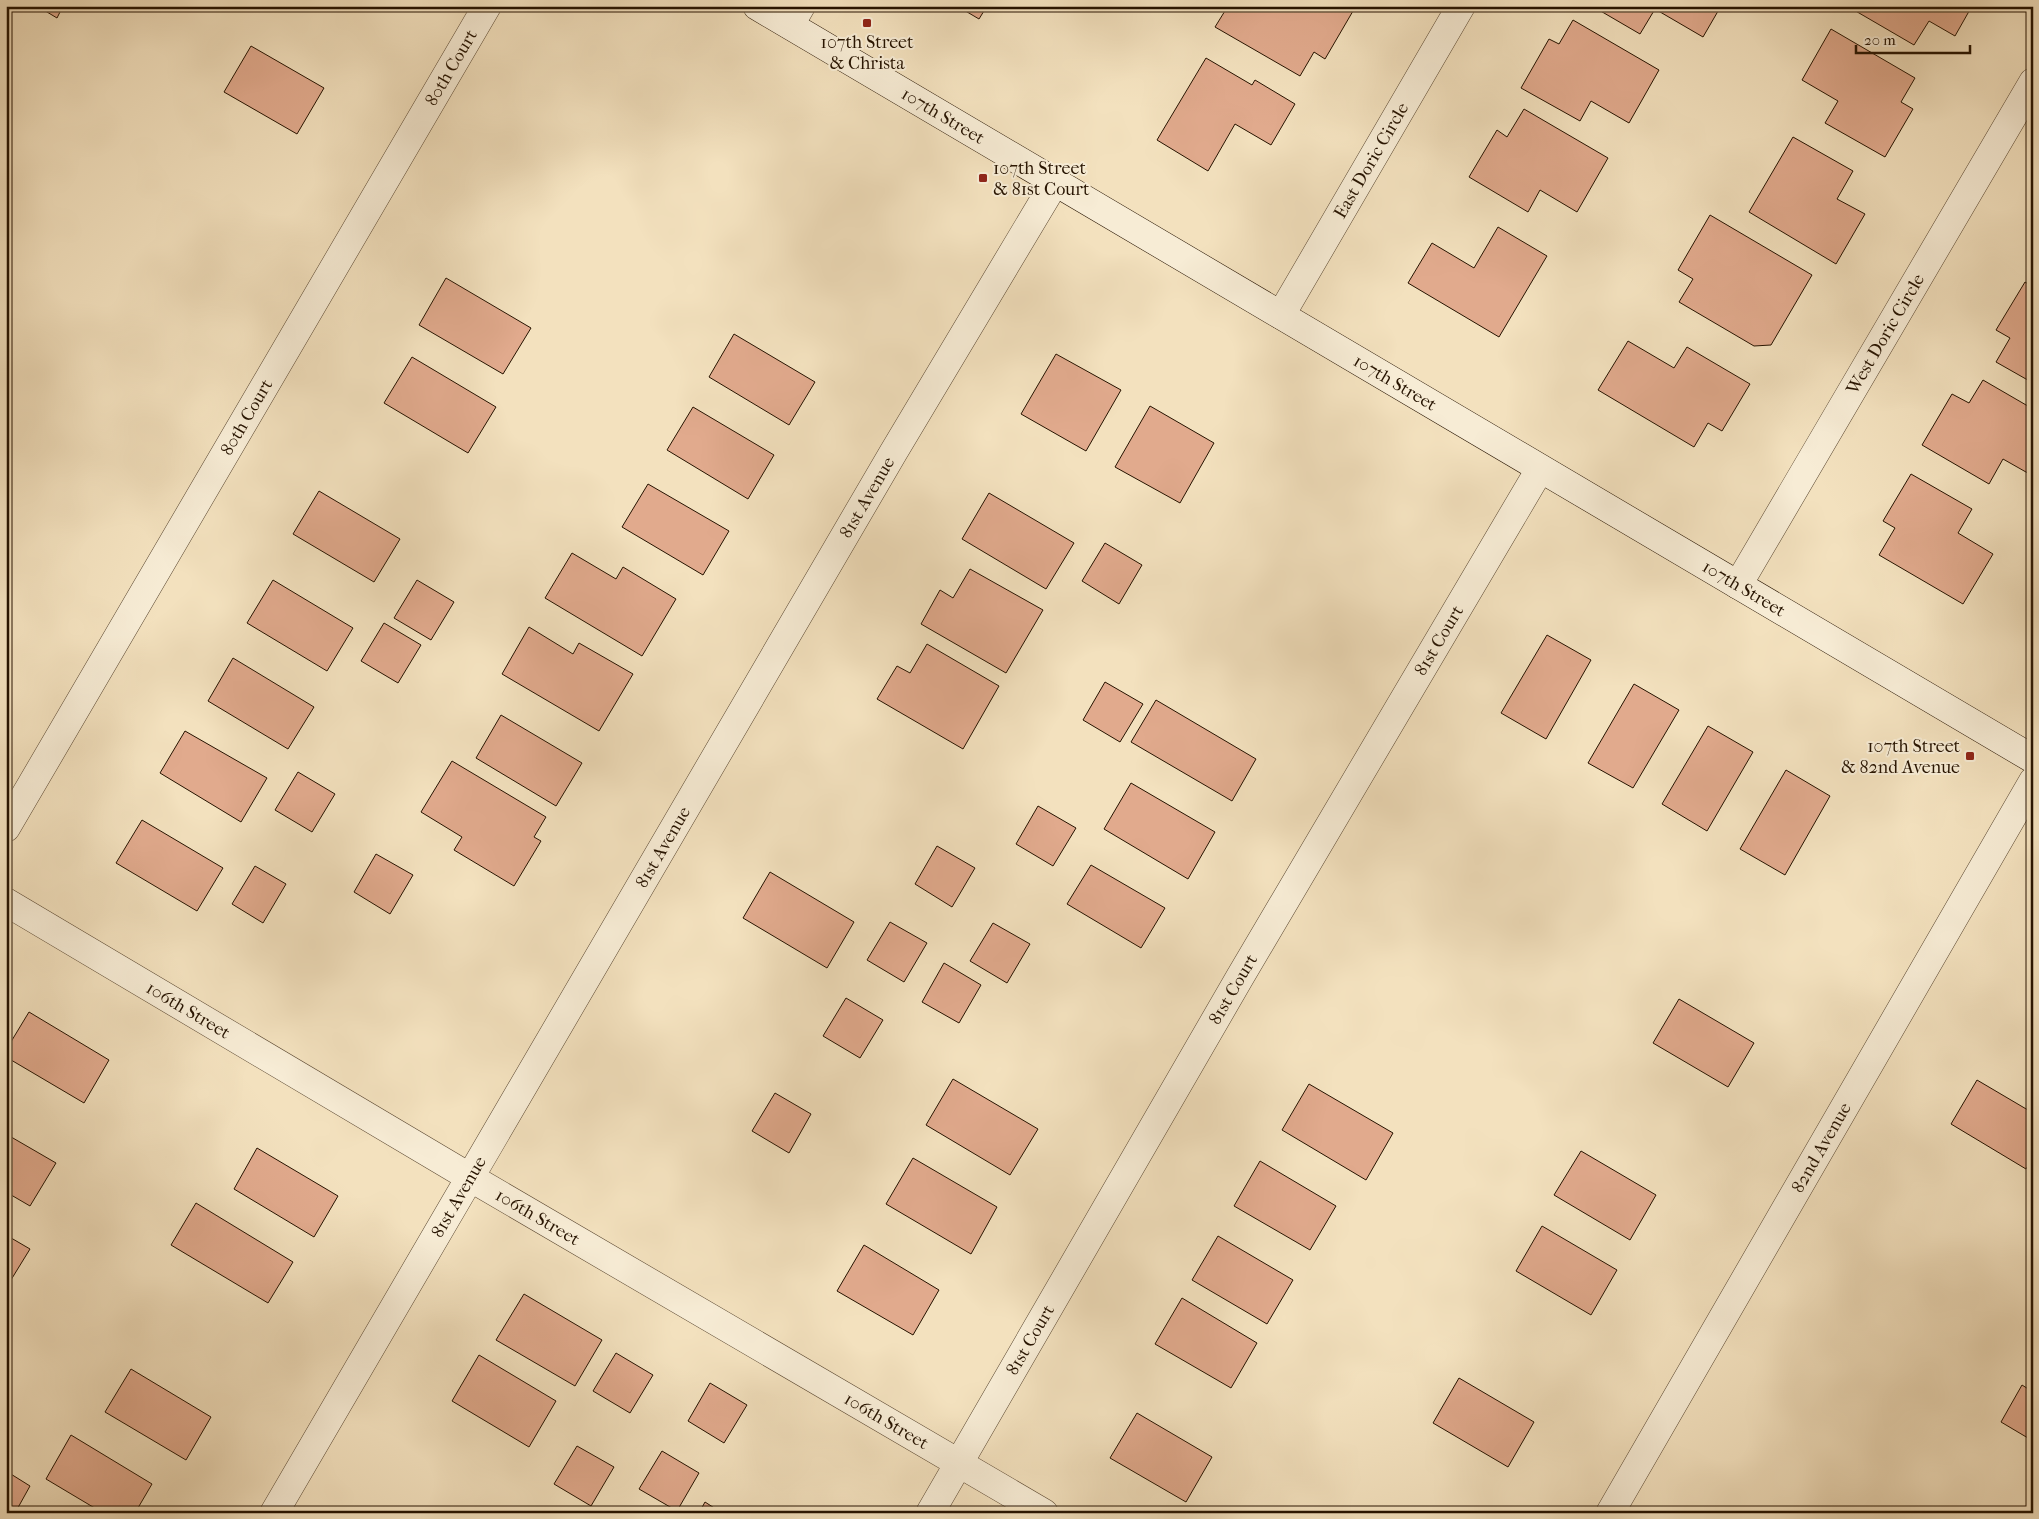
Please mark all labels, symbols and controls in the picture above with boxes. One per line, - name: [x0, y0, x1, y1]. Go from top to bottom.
- marker: 107th Street & Christa: [861, 17, 873, 29]
- scale bar: [1856, 22, 1970, 54]
- street label: 80th Court: [420, 25, 482, 110]
- text: 20 m: [1864, 31, 1896, 49]
- place label: 107th Street & Christa: [821, 32, 914, 74]
- street label: 107th Street: [898, 83, 989, 149]
- street label: East Doric Circle: [1329, 99, 1413, 222]
- place label: 107th Street & 81st Court: [993, 158, 1090, 200]
- marker: 107th Street & 81st Court: [977, 172, 989, 184]
- street label: West Doric Circle: [1841, 270, 1929, 399]
- street label: 107th Street: [1350, 350, 1441, 416]
- street label: 80th Court: [216, 375, 277, 459]
- street label: 81st Avenue: [835, 453, 899, 542]
- street label: 107th Street: [1699, 556, 1790, 621]
- street label: 81st Court: [1410, 601, 1468, 679]
- place label: 107th Street & 82nd Avenue: [1841, 736, 1961, 778]
- marker: 107th Street & 82nd Avenue: [1964, 750, 1976, 762]
- street label: 81st Avenue: [631, 803, 695, 892]
- street label: 81st Court: [1204, 950, 1262, 1028]
- street label: 106th Street: [143, 977, 235, 1044]
- street label: 82nd Avenue: [1787, 1099, 1855, 1196]
- street label: 81st Avenue: [427, 1152, 491, 1241]
- street label: 106th Street: [492, 1184, 584, 1250]
- street label: 81st Court: [1002, 1300, 1059, 1379]
- street label: 106th Street: [841, 1388, 933, 1454]

